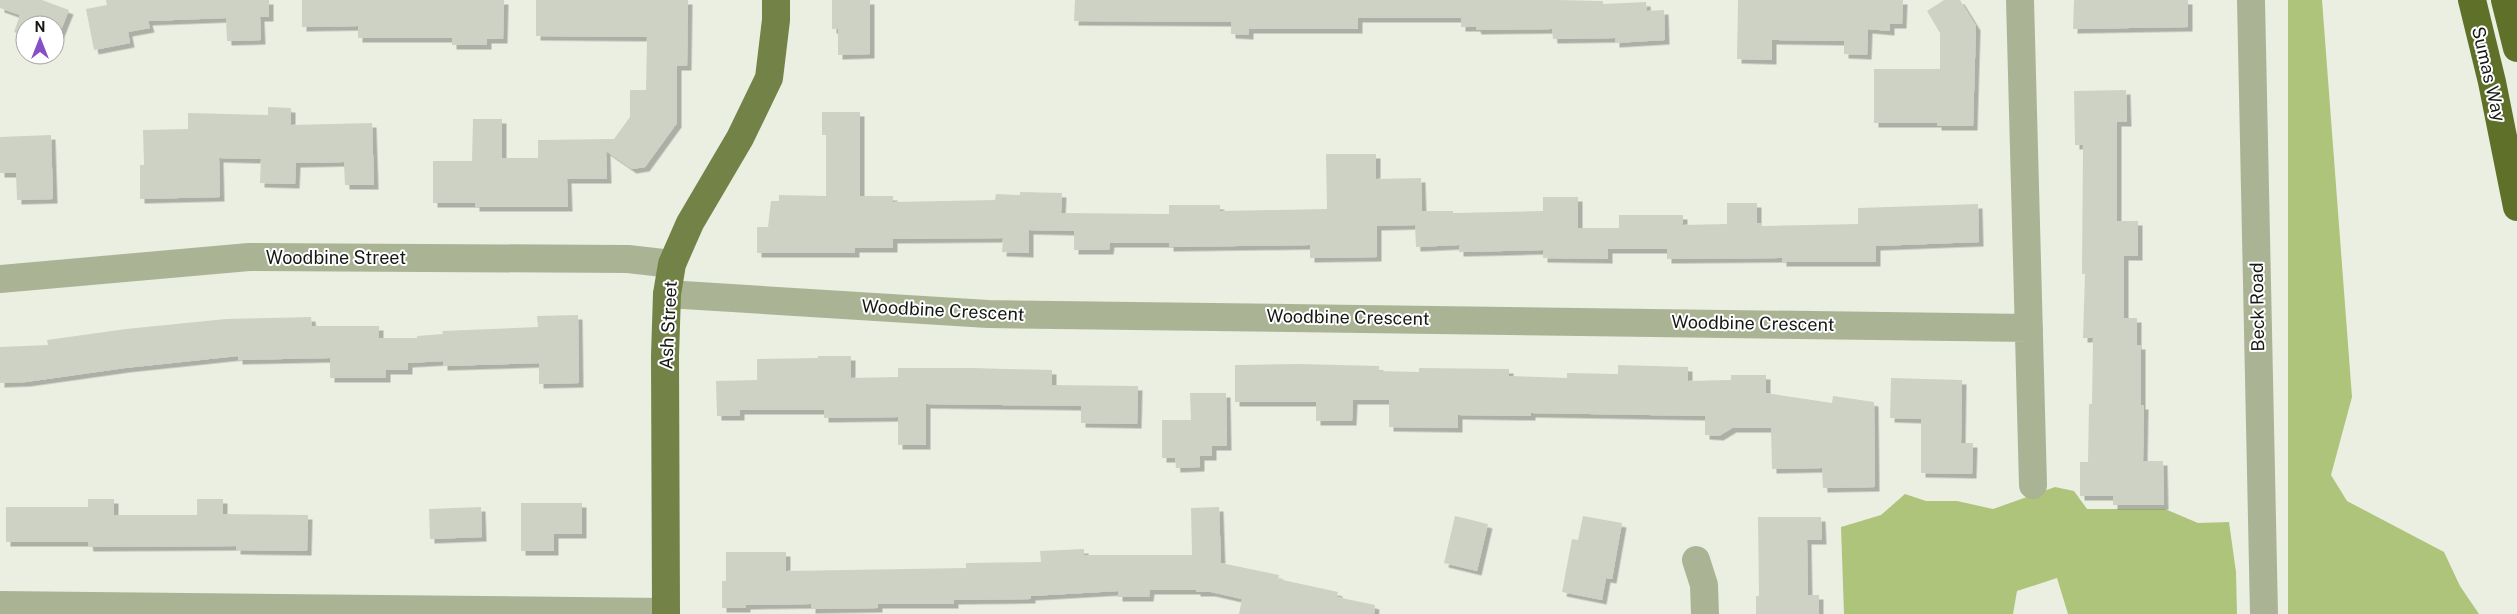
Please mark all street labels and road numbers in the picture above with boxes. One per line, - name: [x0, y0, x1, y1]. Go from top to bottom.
- street label: Sumas Way: [2468, 25, 2510, 124]
- street label: Woodbine Street: [266, 247, 406, 268]
- street label: Beck Road: [2246, 262, 2268, 352]
- street label: Ash Street: [655, 280, 681, 370]
- street label: Woodbine Crescent: [861, 295, 1025, 325]
- street label: Woodbine Crescent: [1266, 305, 1430, 329]
- street label: Woodbine Crescent: [1671, 311, 1835, 335]

